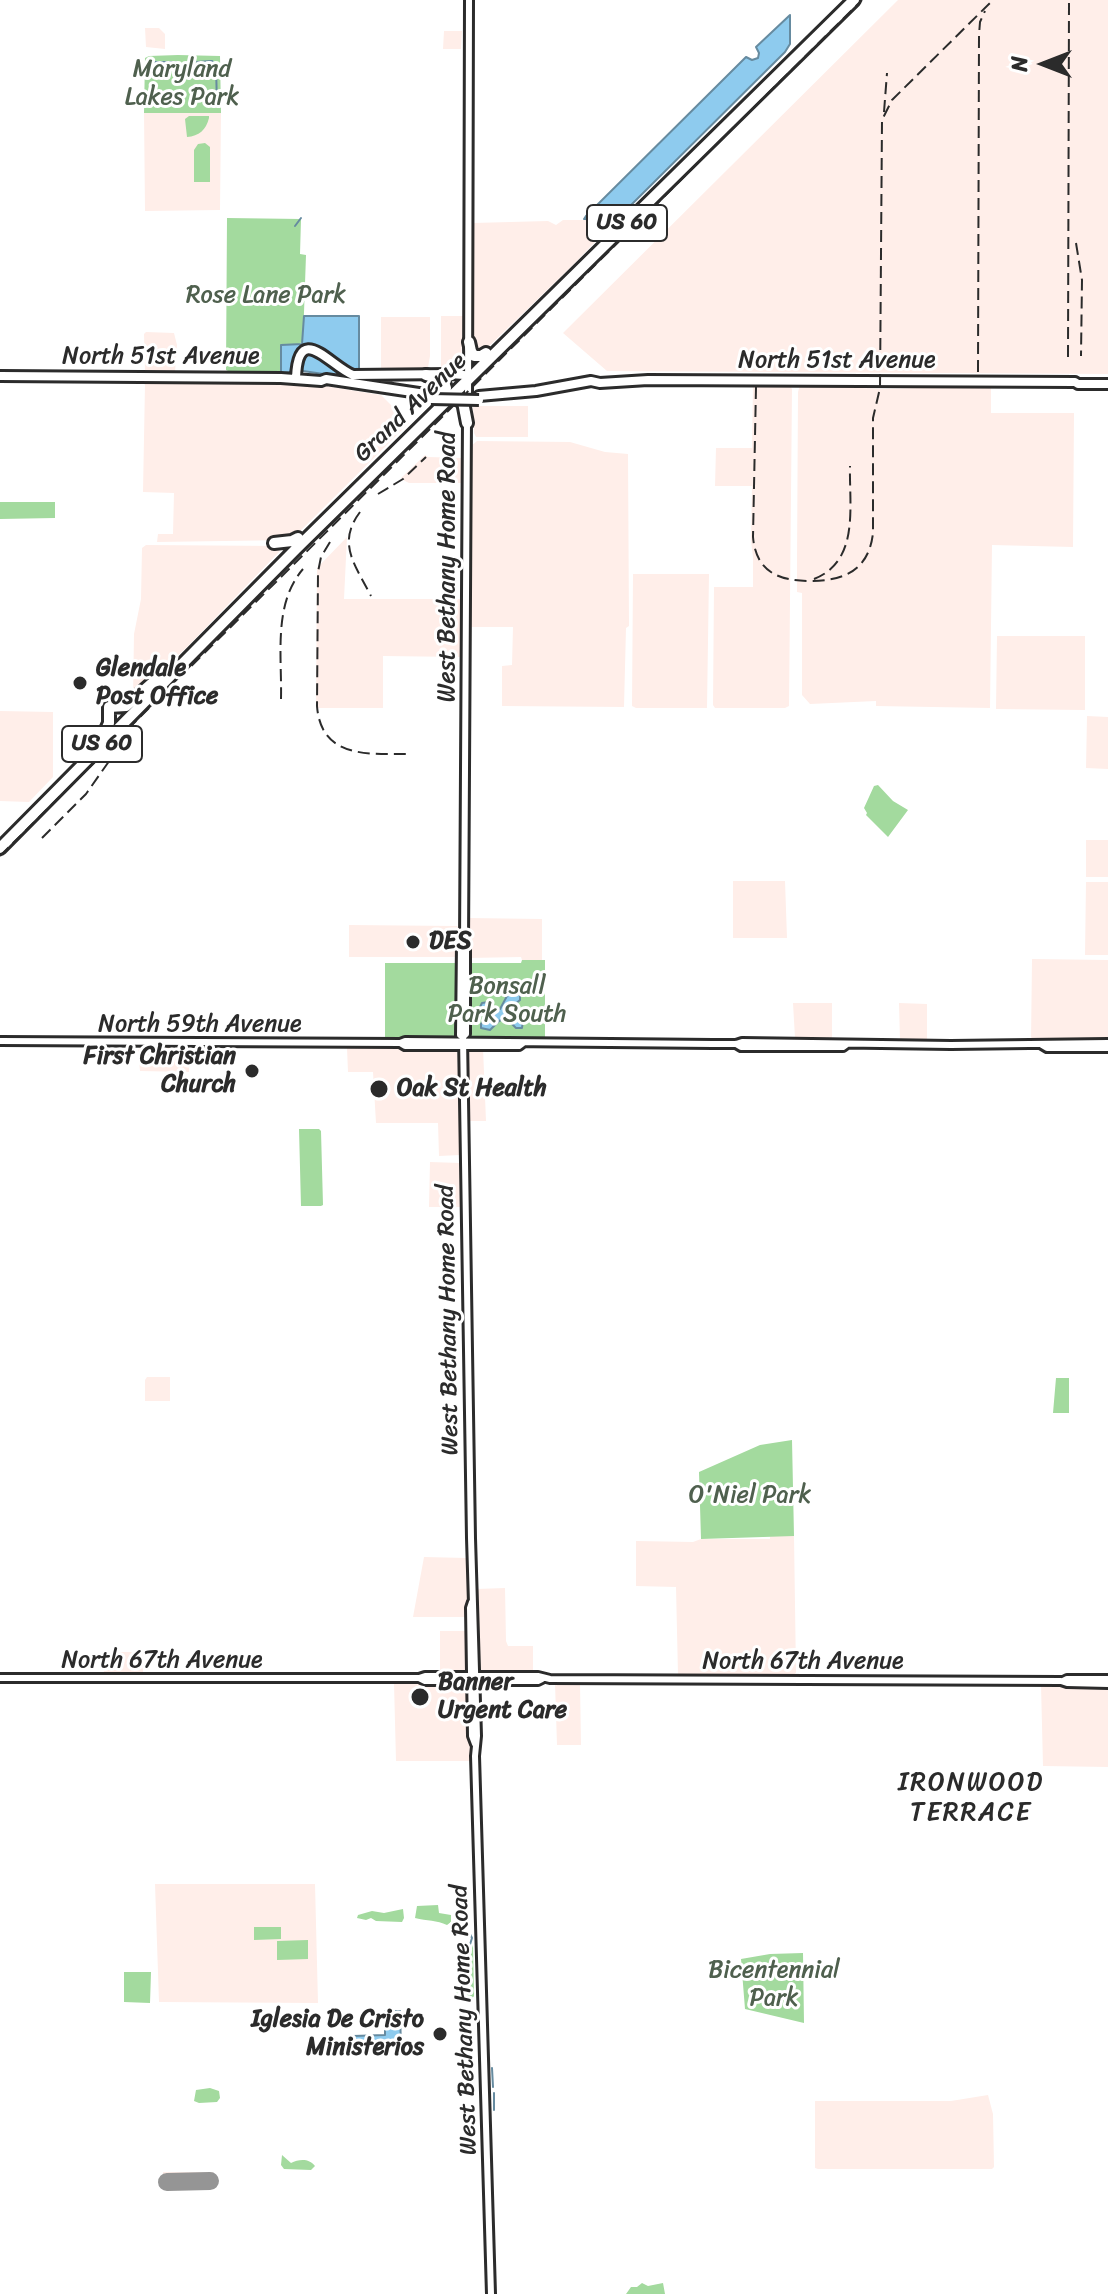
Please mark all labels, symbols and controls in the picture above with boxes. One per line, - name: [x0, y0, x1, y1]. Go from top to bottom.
- north arrow: [1004, 24, 1084, 104]
- park label: Maryland Lakes Park: [125, 56, 239, 112]
- text: N: [1000, 56, 1039, 72]
- road number: US 60: [587, 205, 667, 241]
- park label: Rose Lane Park: [186, 282, 346, 310]
- street label: North 51st Avenue: [62, 343, 260, 371]
- street label: Grand Avenue: [349, 347, 473, 469]
- street label: North 51st Avenue: [738, 347, 936, 375]
- street label: West Bethany Home Road: [434, 432, 462, 702]
- place label: Glendale Post Office: [96, 655, 218, 711]
- marker: Glendale Post Office: [71, 674, 89, 692]
- road number: US 60: [62, 726, 142, 762]
- place label: DES: [429, 928, 472, 956]
- marker: DES: [404, 933, 422, 951]
- park label: Bonsall Park South: [448, 973, 566, 1029]
- street label: North 59th Avenue: [98, 1011, 302, 1039]
- place label: First Christian Church: [84, 1043, 236, 1099]
- marker: First Christian Church: [243, 1062, 261, 1080]
- place label: Oak St Health: [397, 1075, 547, 1103]
- marker: Oak St Health: [368, 1078, 390, 1100]
- street label: West Bethany Home Road: [432, 1184, 466, 1456]
- park label: O'Niel Park: [689, 1482, 811, 1510]
- street label: North 67th Avenue: [61, 1647, 263, 1675]
- street label: North 67th Avenue: [702, 1648, 904, 1676]
- place label: Banner Urgent Care: [438, 1669, 567, 1725]
- marker: Banner Urgent Care: [409, 1686, 431, 1708]
- district label: IRONWOOD TERRACE: [897, 1767, 1045, 1828]
- street label: West Bethany Home Road: [446, 1884, 484, 2156]
- park label: Bicentennial Park: [708, 1957, 840, 2013]
- place label: Iglesia De Cristo Ministerios: [251, 2006, 424, 2062]
- marker: Iglesia De Cristo Ministerios: [431, 2025, 449, 2043]

